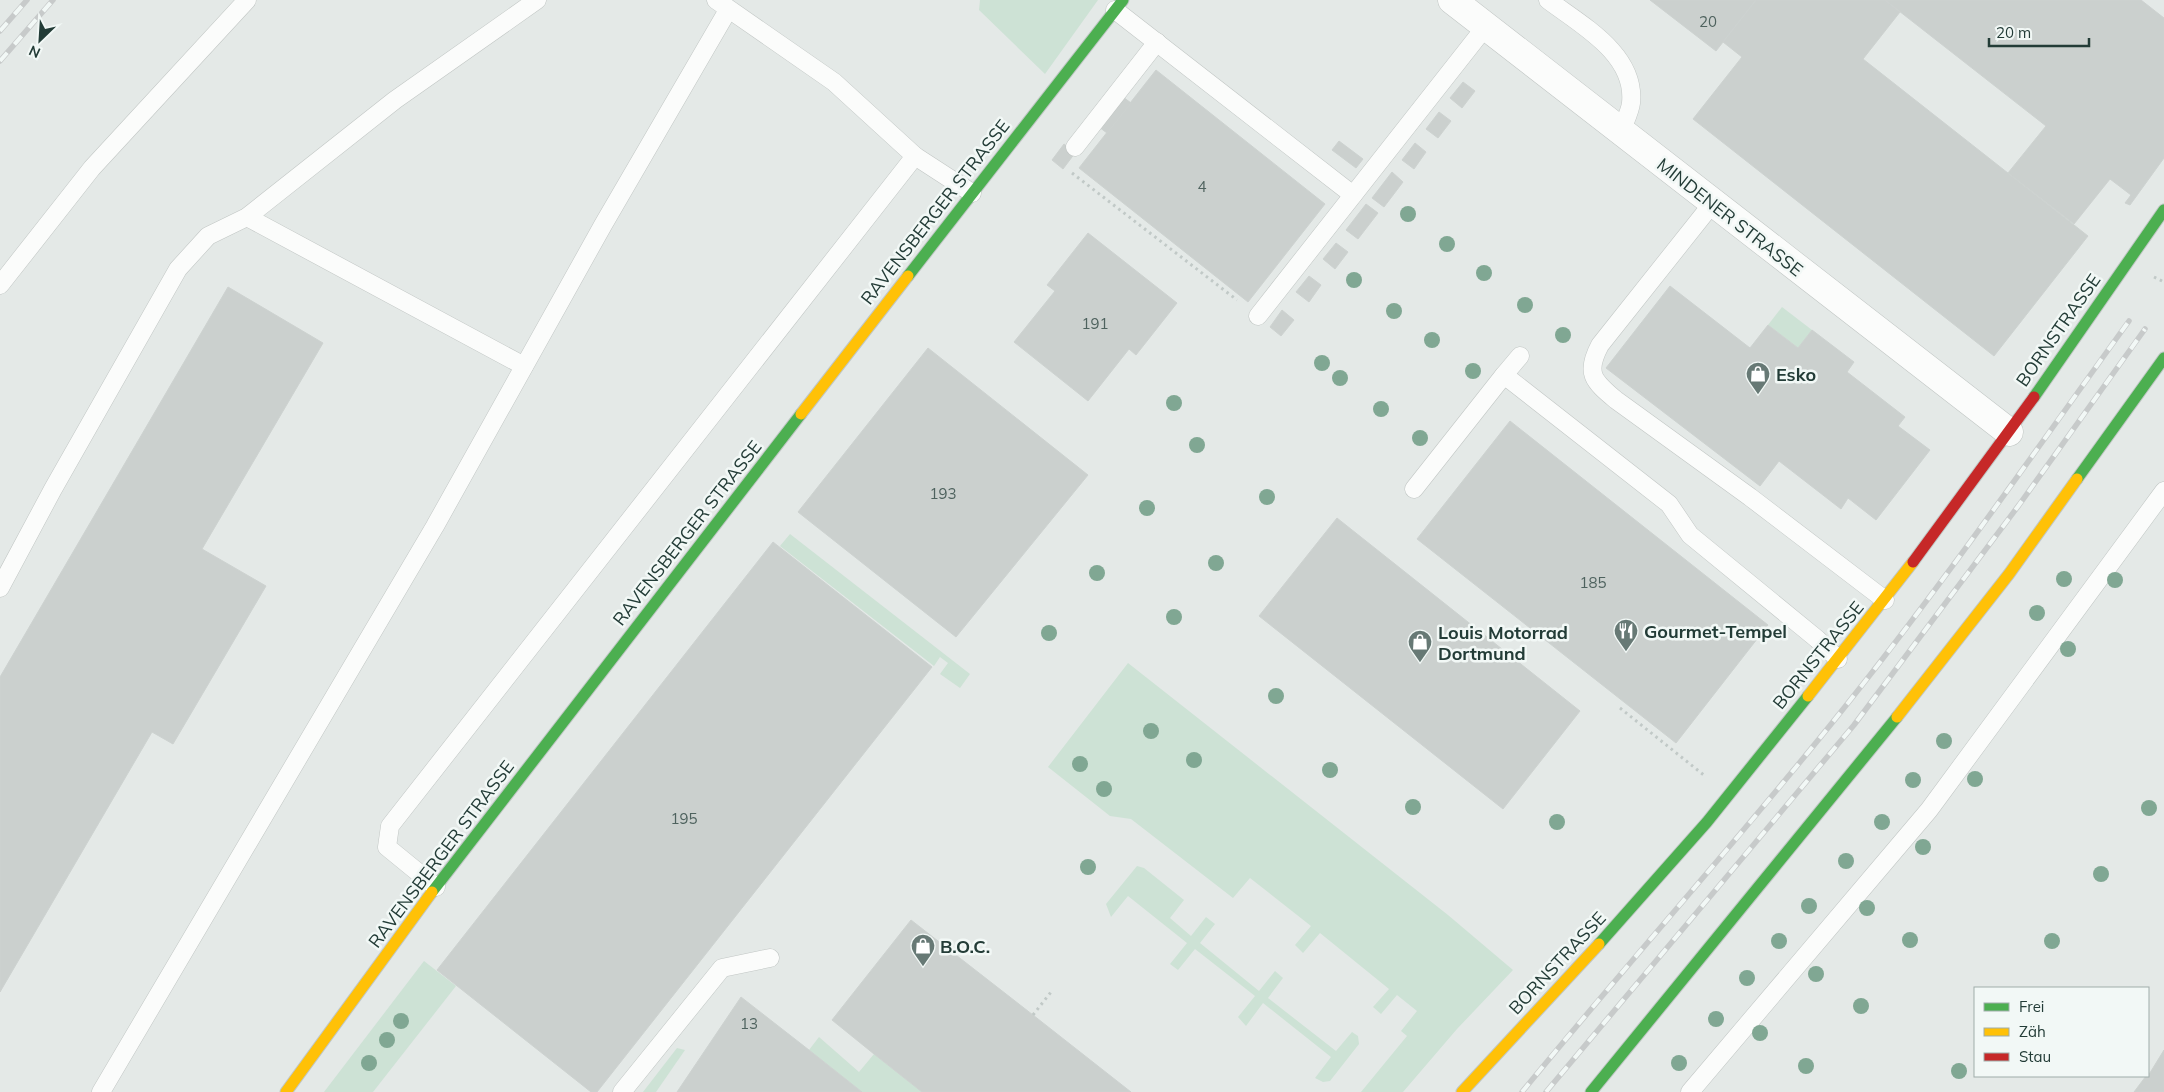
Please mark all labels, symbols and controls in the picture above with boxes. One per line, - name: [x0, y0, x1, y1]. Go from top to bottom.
- house number: 20: [1699, 12, 1717, 31]
- north arrow: [15, 15, 65, 65]
- scale bar: [1989, 15, 2089, 47]
- text: 20 m: [1996, 23, 2031, 42]
- text: N: [26, 41, 43, 62]
- street label: RAVENSBERGER STRASSE: [856, 115, 1014, 309]
- street label: MINDENER STRASSE: [1652, 153, 1808, 281]
- house number: 4: [1197, 177, 1207, 196]
- street label: BORNSTRASSE: [2011, 269, 2105, 391]
- house number: 191: [1081, 314, 1109, 333]
- shop icon: Esko: [1745, 361, 1771, 395]
- place label: Esko: [1776, 363, 1816, 386]
- street label: RAVENSBERGER STRASSE: [608, 436, 766, 630]
- house number: 193: [929, 484, 957, 503]
- house number: 185: [1579, 573, 1607, 592]
- street label: BORNSTRASSE: [1767, 596, 1869, 714]
- restaurant icon: Gourmet-Tempel: [1613, 618, 1639, 652]
- place label: Gourmet-Tempel: [1644, 620, 1787, 643]
- place label: Louis Motorrad Dortmund: [1438, 621, 1568, 665]
- shop icon: Louis Motorrad Dortmund: [1407, 629, 1433, 663]
- street label: RAVENSBERGER STRASSE: [363, 756, 519, 952]
- house number: 195: [670, 809, 698, 828]
- street label: BORNSTRASSE: [1503, 907, 1611, 1019]
- shop icon: B.O.C.: [910, 933, 936, 967]
- place label: B.O.C.: [940, 935, 990, 958]
- legend: [1974, 987, 2149, 1077]
- text: Frei: [2019, 997, 2044, 1016]
- house number: 13: [740, 1014, 758, 1033]
- text: Zäh: [2019, 1022, 2046, 1041]
- text: Stau: [2019, 1047, 2051, 1066]

